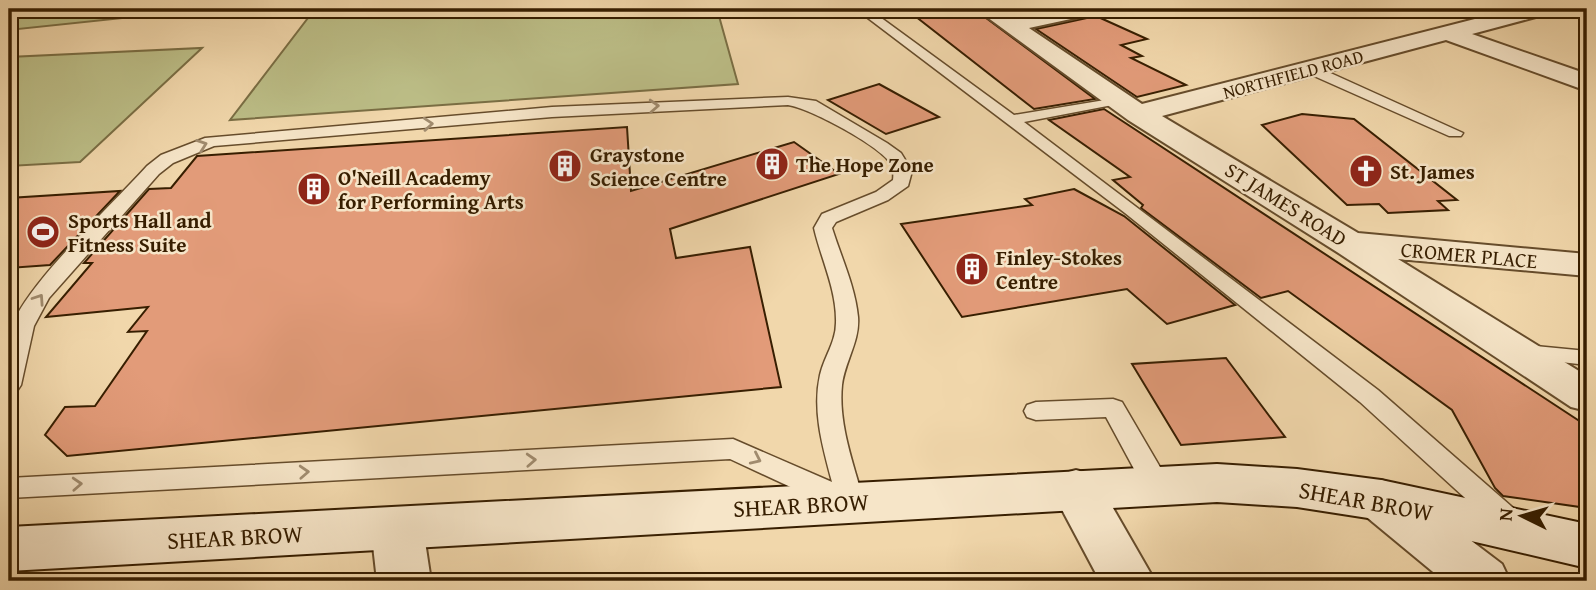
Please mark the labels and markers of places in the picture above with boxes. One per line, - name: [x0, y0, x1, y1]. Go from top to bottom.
- place label: Graystone Science Centre: [590, 139, 727, 194]
- building icon: The Hope Zone: [753, 145, 791, 183]
- building icon: Graystone Science Centre: [546, 147, 584, 185]
- place label: The Hope Zone: [796, 149, 934, 180]
- church icon: St. James: [1347, 152, 1385, 190]
- place label: St. James: [1390, 156, 1475, 187]
- place label: O'Neill Academy for Performing Arts: [338, 162, 524, 217]
- building icon: O'Neill Academy for Performing Arts: [295, 170, 333, 208]
- place label: Sports Hall and Fitness Suite: [68, 205, 212, 260]
- sports icon: Sports Hall and Fitness Suite: [24, 213, 62, 251]
- place label: Finley-Stokes Centre: [996, 242, 1122, 297]
- building icon: Finley-Stokes Centre: [953, 250, 991, 288]

